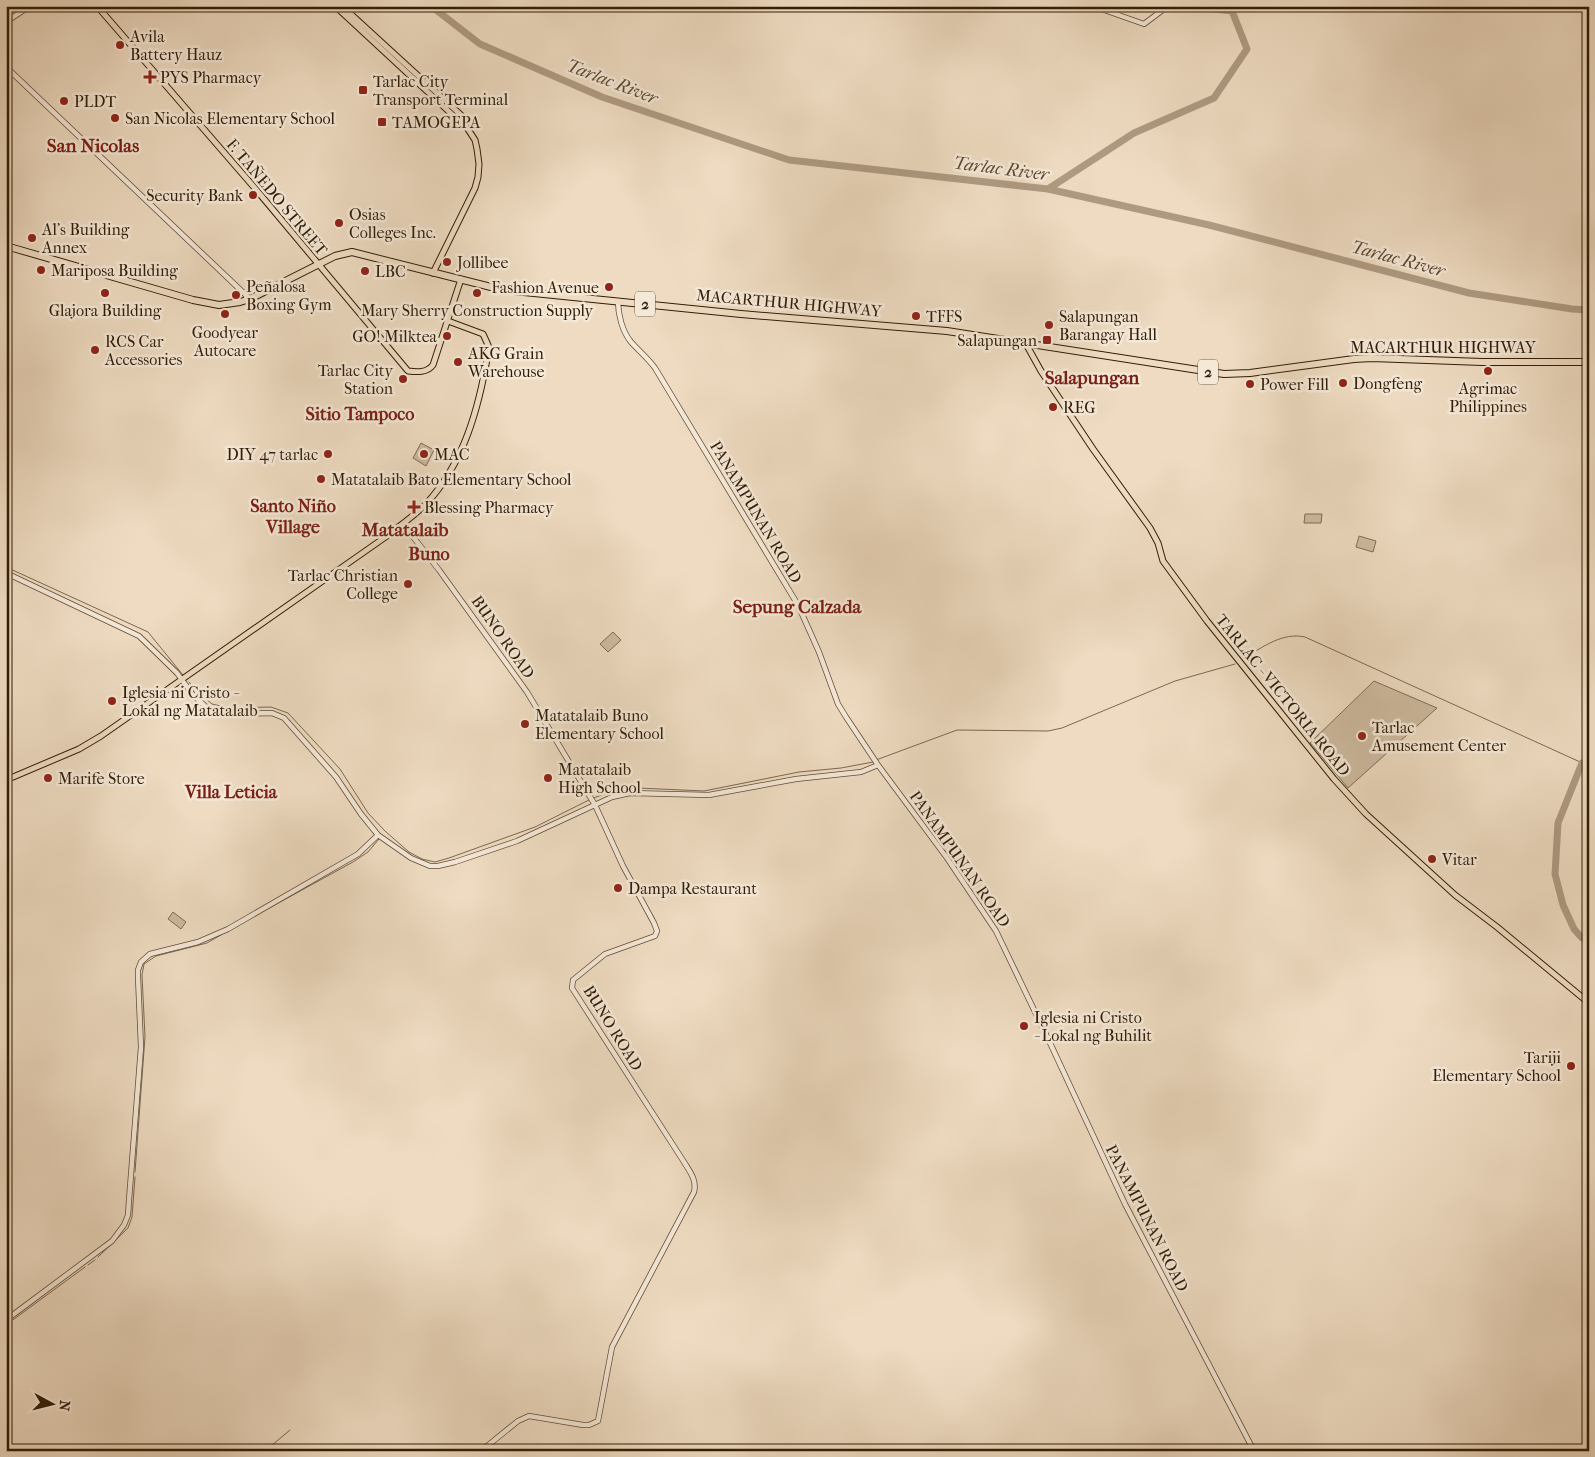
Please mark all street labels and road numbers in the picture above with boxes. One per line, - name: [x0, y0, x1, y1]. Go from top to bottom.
- street label: F. TAÑEDO STREET: [223, 135, 331, 259]
- street label: MACARTHUR HIGHWAY: [696, 285, 884, 321]
- road number: 2: [635, 292, 655, 316]
- street label: MACARTHUR HIGHWAY: [1350, 338, 1537, 357]
- road number: 2: [1198, 360, 1218, 384]
- street label: PANAMPUNAN ROAD: [706, 438, 806, 586]
- street label: BUNO ROAD: [467, 592, 539, 682]
- street label: TARLAC - VICTORIA ROAD: [1212, 610, 1354, 780]
- street label: PANAMPUNAN ROAD: [906, 787, 1014, 931]
- street label: BUNO ROAD: [579, 982, 647, 1074]
- street label: PANAMPUNAN ROAD: [1102, 1141, 1192, 1295]

